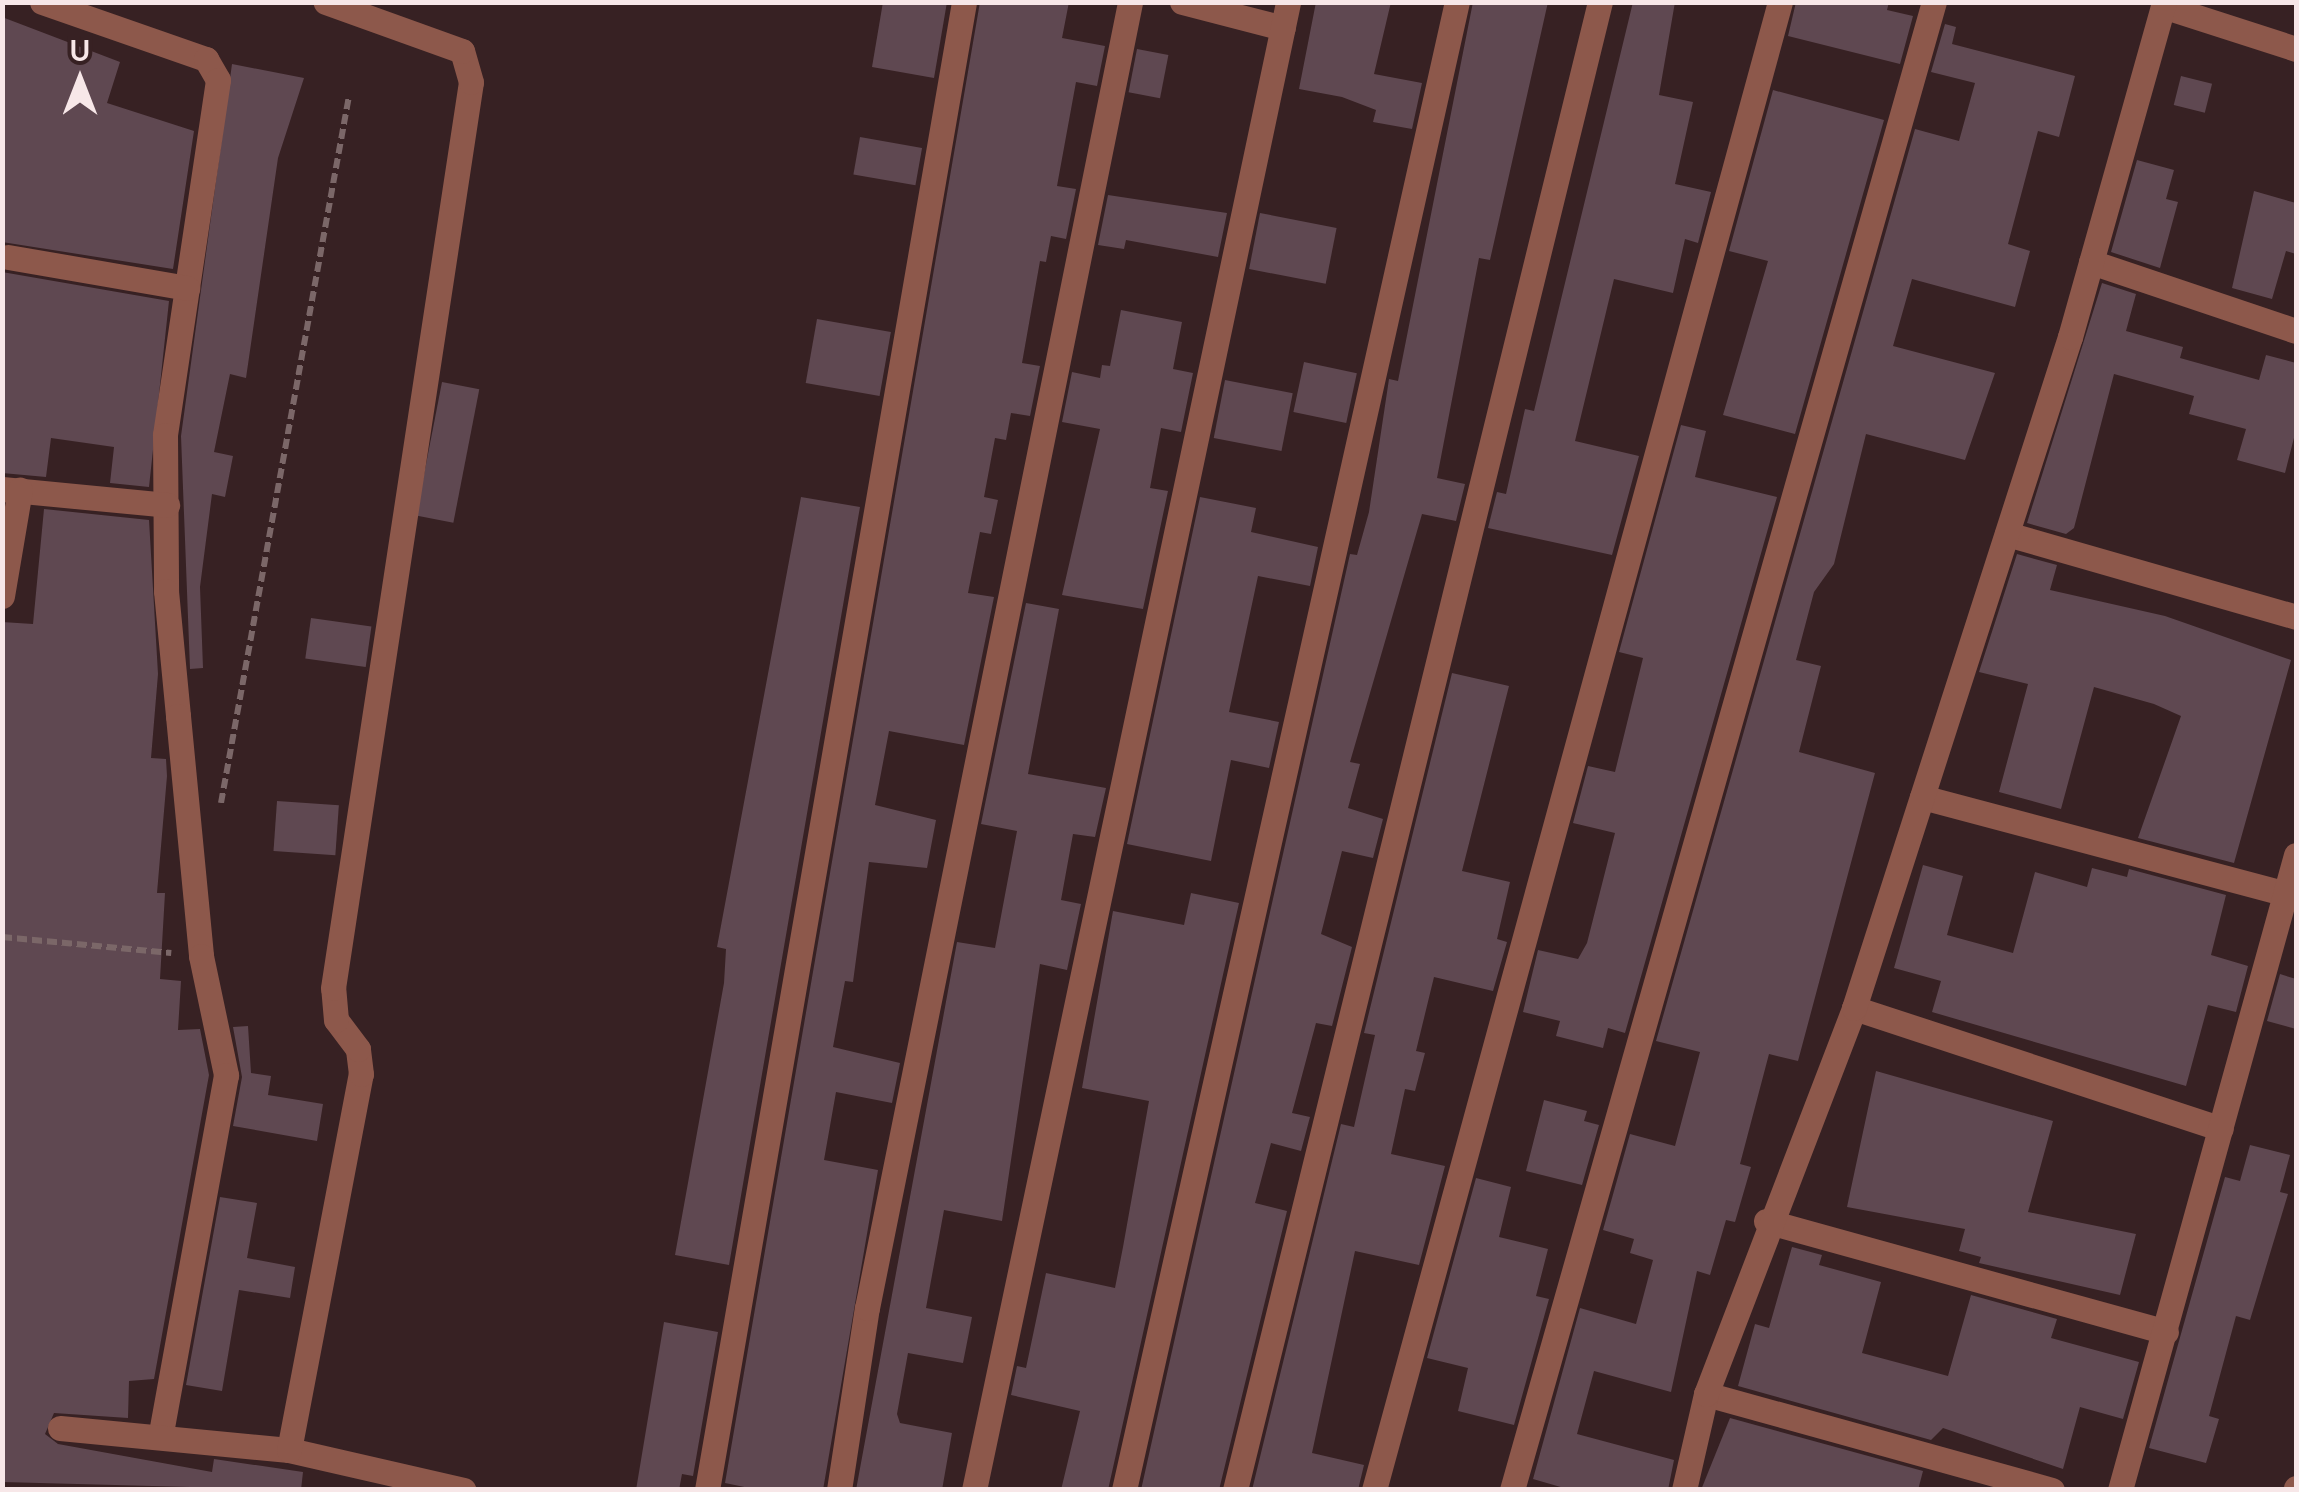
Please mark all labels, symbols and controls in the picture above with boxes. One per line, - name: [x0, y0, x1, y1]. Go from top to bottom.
- north arrow: [30, 30, 130, 130]
- text: U: [70, 33, 90, 67]

